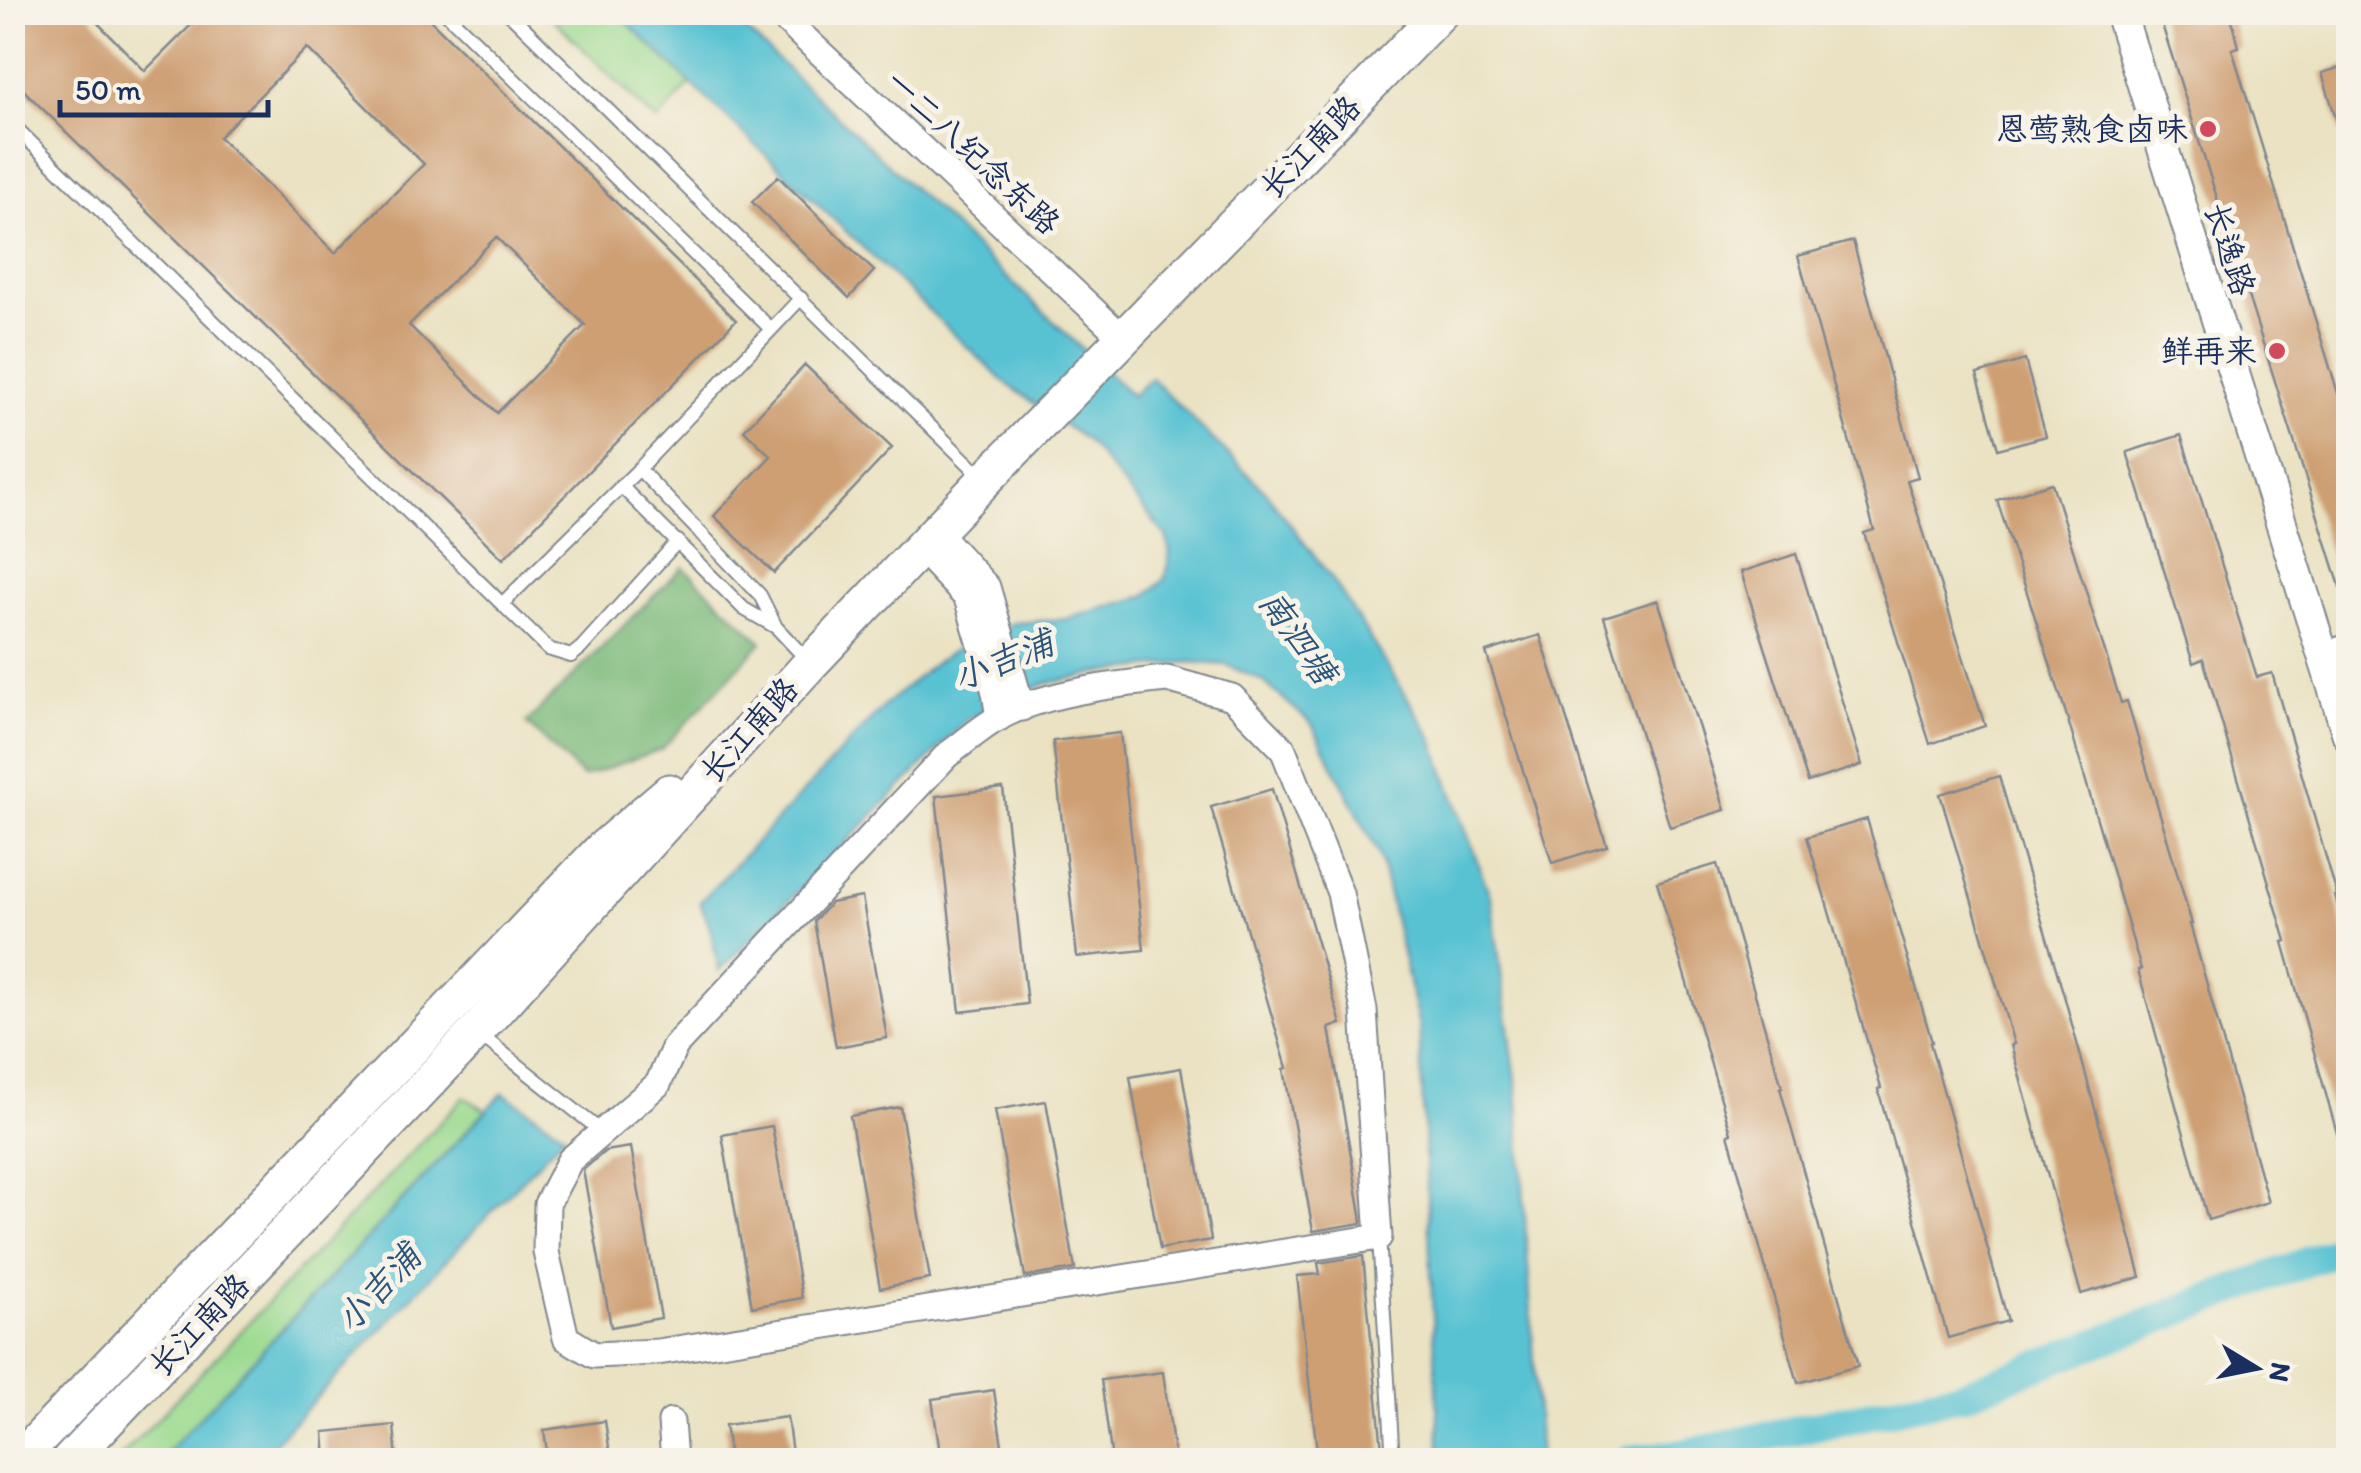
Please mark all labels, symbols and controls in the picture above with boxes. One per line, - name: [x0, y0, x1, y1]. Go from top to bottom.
- scale bar: [60, 55, 268, 117]
- street label: 一二八纪念东路: [878, 62, 1068, 242]
- text: 50 m: [75, 71, 141, 108]
- street label: 长江南路: [1252, 88, 1368, 206]
- place label: 恩莺熟食卤味: [1996, 110, 2188, 148]
- marker: 恩莺熟食卤味: [2197, 118, 2219, 140]
- street label: 长逸路: [2197, 197, 2263, 301]
- place label: 鲜再来: [2161, 332, 2257, 370]
- marker: 鲜再来: [2266, 340, 2288, 362]
- water label: 南泗塘: [1251, 582, 1348, 695]
- water label: 小吉浦: [946, 619, 1063, 699]
- street label: 长江南路: [692, 670, 806, 790]
- water label: 小吉浦: [327, 1232, 432, 1341]
- street label: 长江南路: [141, 1266, 257, 1384]
- north arrow: [2206, 1318, 2306, 1418]
- text: N: [2262, 1360, 2299, 1385]

